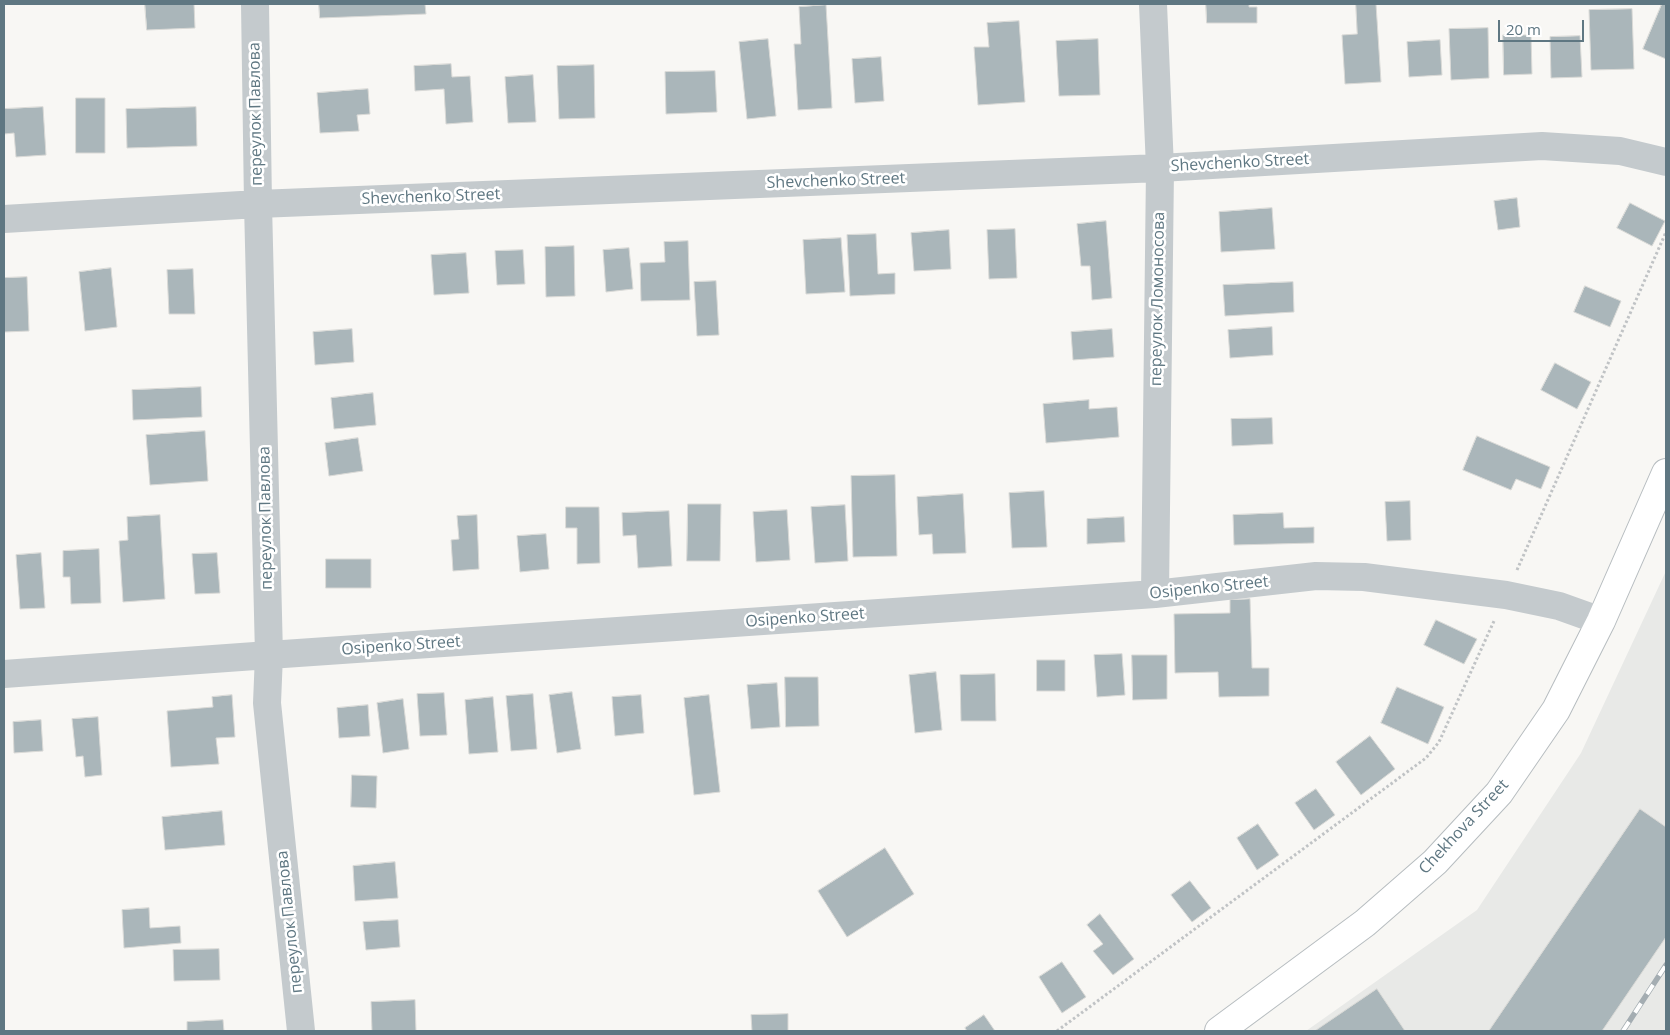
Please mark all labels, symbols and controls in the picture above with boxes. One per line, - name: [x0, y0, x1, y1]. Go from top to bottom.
- scale bar: [1500, 10, 1586, 42]
- text: 20 m: [1506, 19, 1541, 39]
- street label: переулок Павлова: [245, 42, 267, 186]
- street label: Shevchenko Street: [1170, 150, 1310, 176]
- street label: Shevchenko Street: [766, 169, 906, 193]
- street label: Shevchenko Street: [361, 185, 501, 209]
- street label: переулок Ломоносова: [1147, 212, 1169, 386]
- street label: переулок Павлова: [255, 446, 277, 590]
- street label: Osipenko Street: [1149, 572, 1269, 604]
- street label: Osipenko Street: [745, 604, 865, 632]
- street label: Osipenko Street: [341, 632, 461, 660]
- street label: Chekhova Street: [1415, 776, 1513, 878]
- street label: переулок Павлова: [273, 850, 307, 994]

